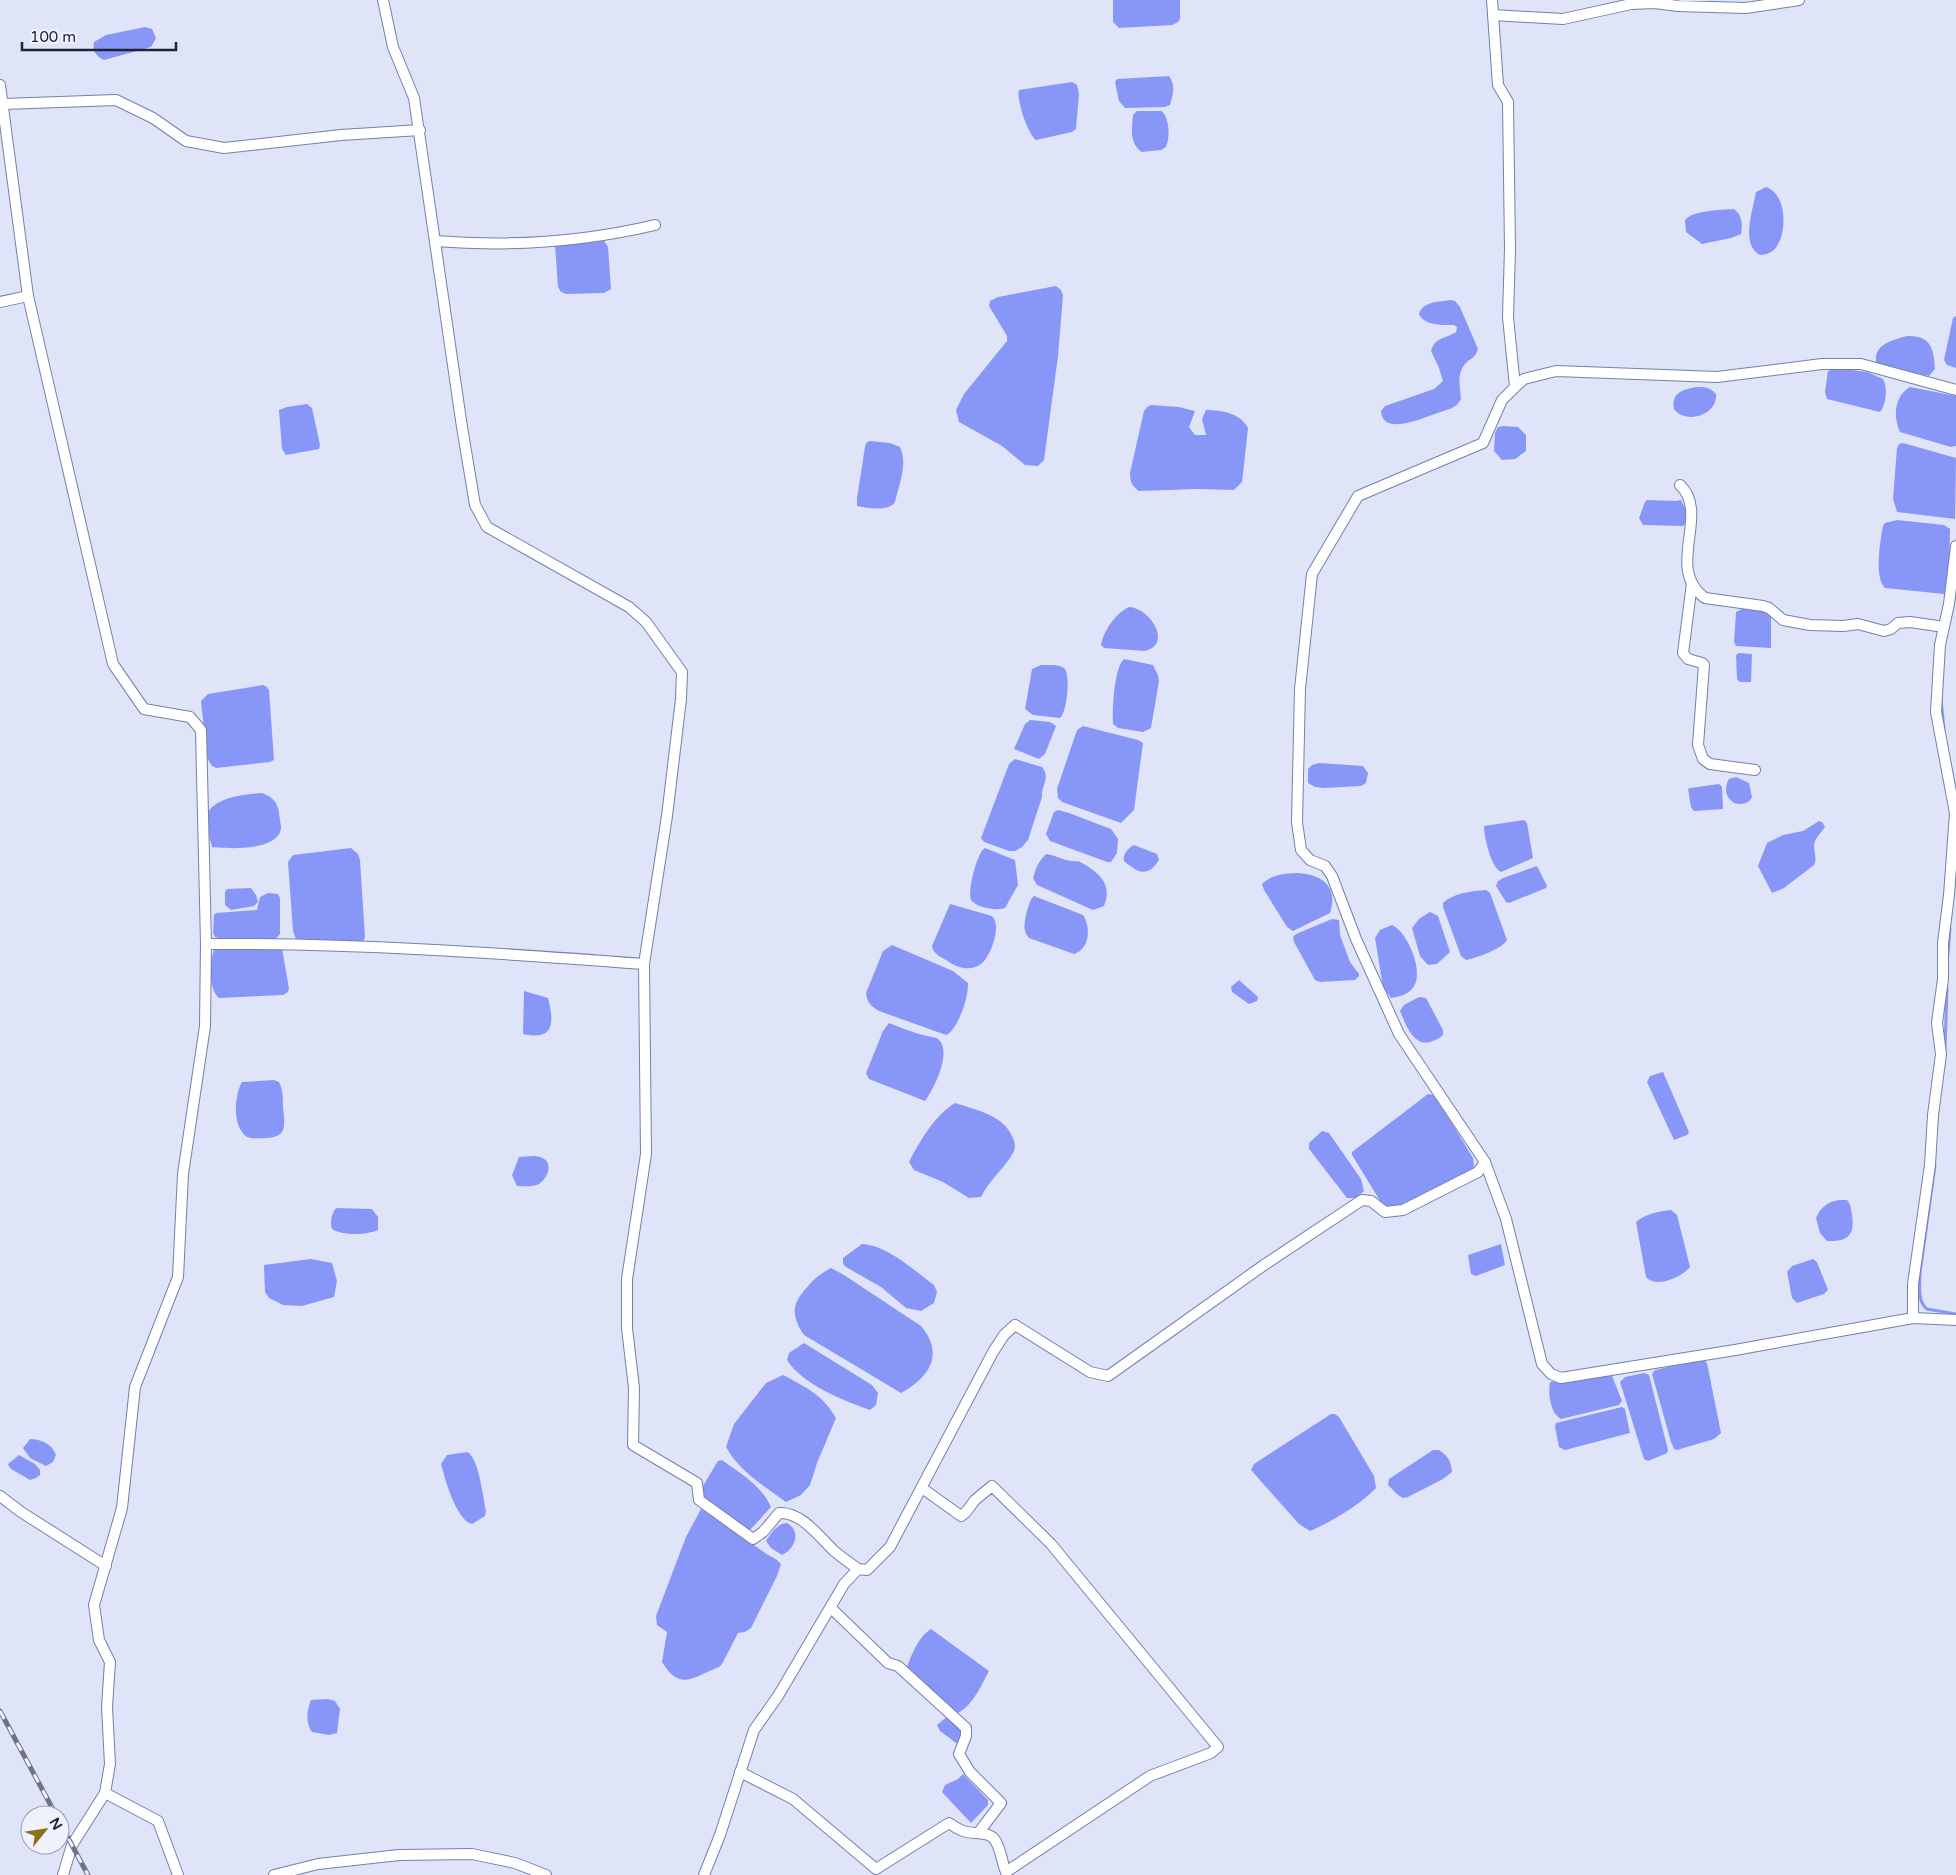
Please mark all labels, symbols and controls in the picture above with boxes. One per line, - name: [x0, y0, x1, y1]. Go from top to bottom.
- scale bar: [22, 20, 176, 52]
- text: 100 m: [30, 28, 76, 46]
- north arrow: [20, 1805, 70, 1855]
- text: N: [46, 1815, 66, 1833]

